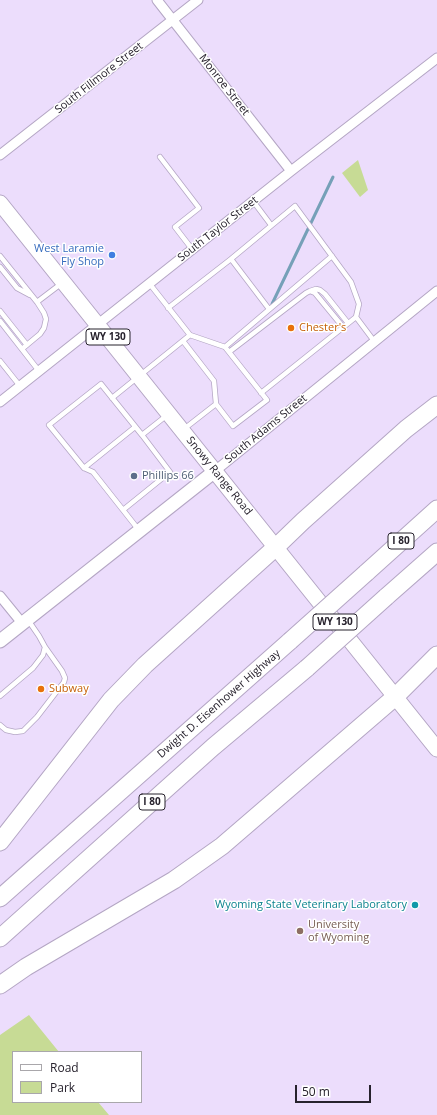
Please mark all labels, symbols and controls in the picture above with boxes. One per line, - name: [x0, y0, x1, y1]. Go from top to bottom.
- street label: South Fillmore Street: [52, 40, 146, 116]
- street label: Monroe Street: [196, 52, 252, 118]
- street label: South Taylor Street: [175, 194, 261, 264]
- place label: West Laramie Fly Shop: [34, 242, 104, 268]
- marker: West Laramie Fly Shop: [107, 250, 117, 260]
- place label: Chester's: [299, 321, 346, 335]
- marker: Chester's: [286, 323, 296, 333]
- road number: WY 130: [86, 329, 130, 345]
- street label: South Adams Street: [222, 392, 310, 466]
- street label: Snowy Range Road: [183, 434, 255, 518]
- place label: Phillips 66: [142, 469, 194, 483]
- marker: Phillips 66: [129, 471, 139, 481]
- road number: I 80: [388, 533, 414, 549]
- road number: WY 130: [313, 614, 357, 630]
- street label: Dwight D. Eisenhower Highway: [155, 647, 283, 761]
- place label: Subway: [49, 682, 89, 696]
- marker: Subway: [36, 684, 46, 694]
- road number: I 80: [139, 794, 165, 810]
- place label: Wyoming State Veterinary Laboratory: [215, 898, 407, 912]
- marker: Wyoming State Veterinary Laboratory: [410, 900, 420, 910]
- place label: University of Wyoming: [308, 918, 369, 944]
- marker: University of Wyoming: [295, 926, 305, 936]
- legend: [12, 1051, 142, 1103]
- text: Road: [50, 1059, 79, 1076]
- scale bar: [297, 1077, 373, 1103]
- text: Park: [50, 1079, 75, 1096]
- text: 50 m: [302, 1083, 330, 1100]

